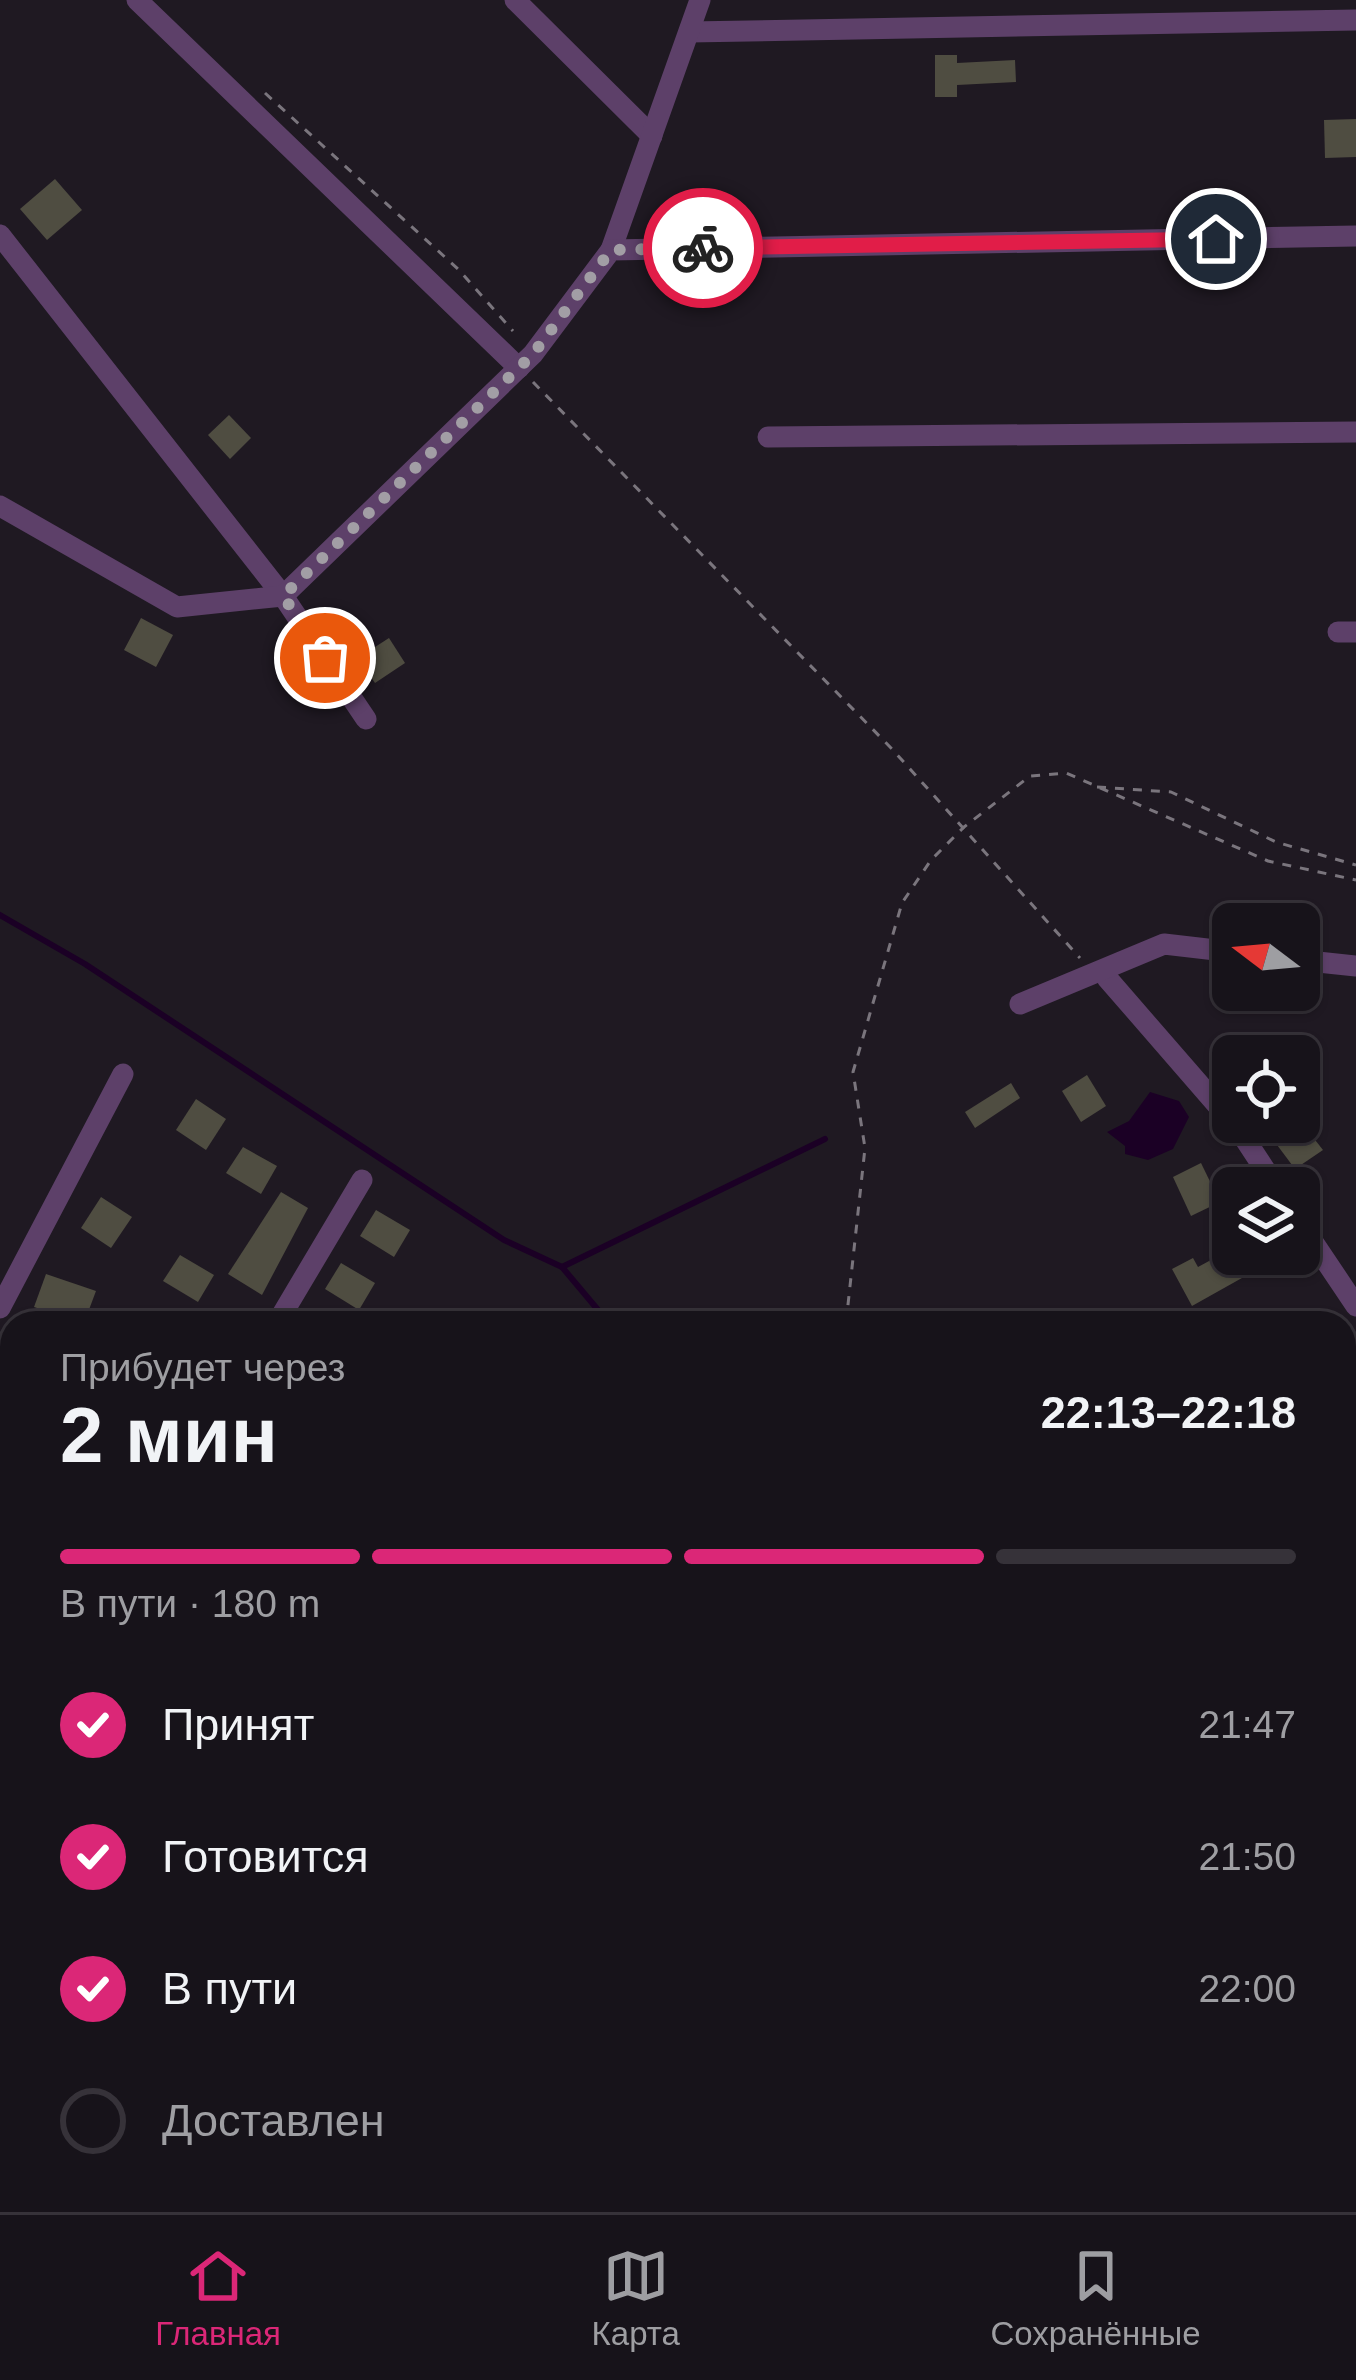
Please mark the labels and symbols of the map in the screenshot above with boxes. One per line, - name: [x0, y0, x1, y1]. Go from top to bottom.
- courier: [643, 188, 763, 308]
- pin: [1165, 188, 1267, 290]
- pin: [274, 607, 376, 709]
- north arrow: [1212, 903, 1320, 1011]

